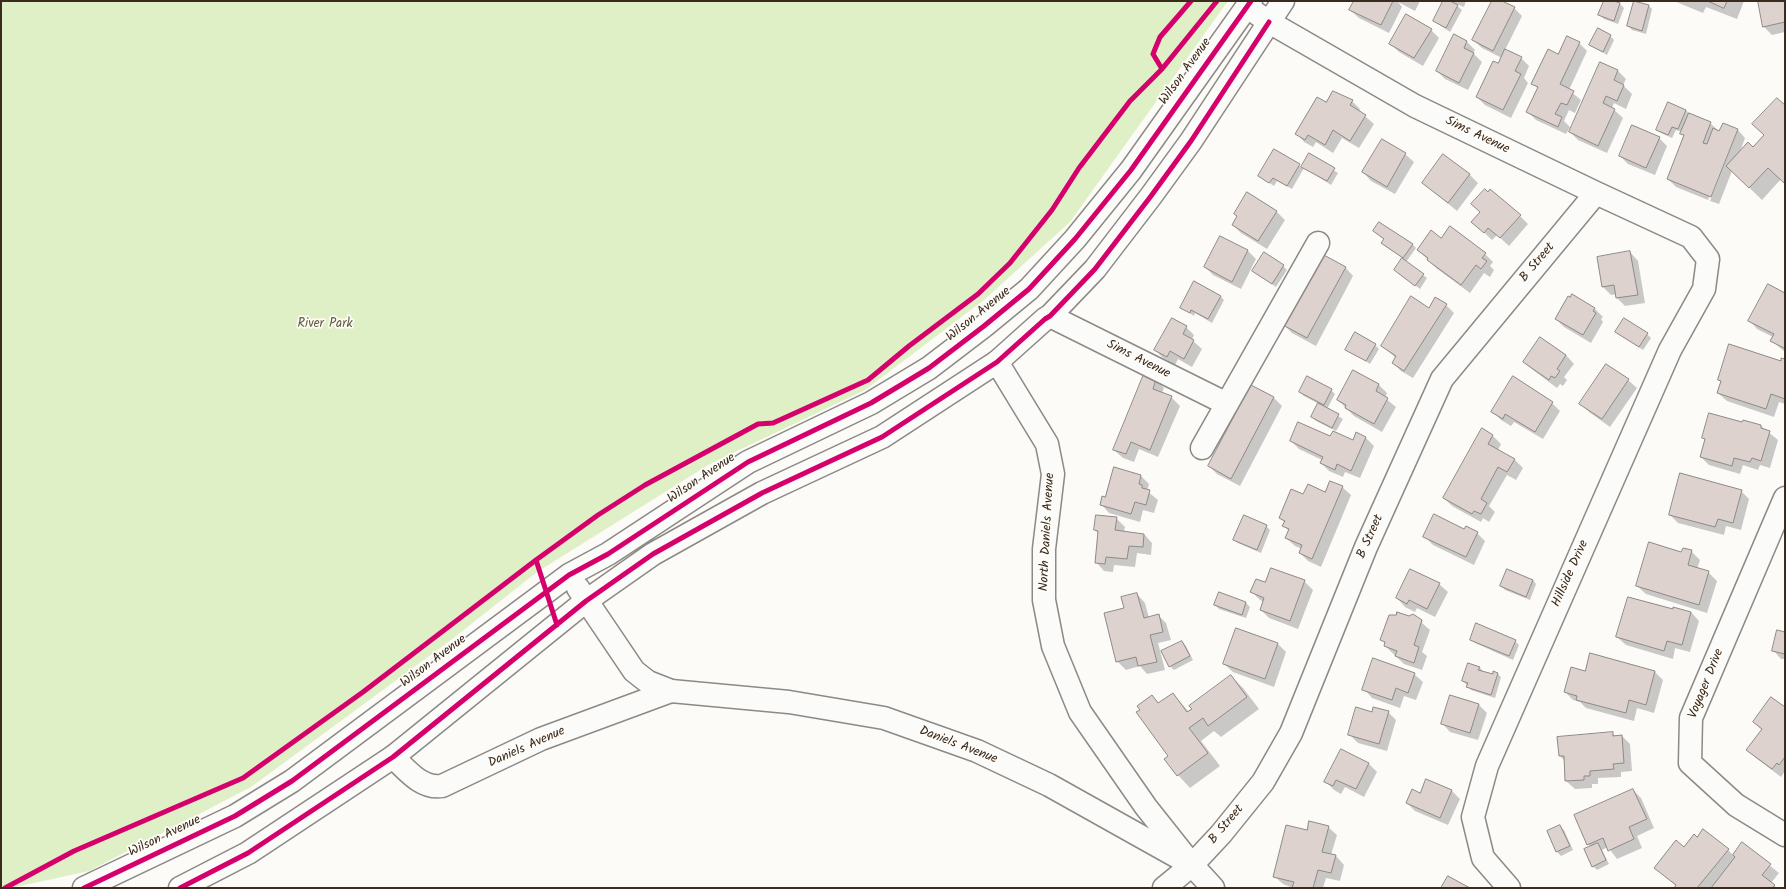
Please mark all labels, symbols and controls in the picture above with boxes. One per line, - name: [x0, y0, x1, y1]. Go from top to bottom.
- street label: Wilson Avenue: [1157, 36, 1215, 108]
- street label: Sims Avenue: [1442, 114, 1512, 158]
- street label: B Street: [1517, 240, 1559, 286]
- street label: Wilson Avenue: [944, 284, 1014, 346]
- park label: River Park: [297, 317, 353, 333]
- street label: Sims Avenue: [1104, 337, 1172, 383]
- street label: Wilson Avenue: [665, 451, 739, 507]
- street label: North Daniels Avenue: [1037, 472, 1059, 592]
- street label: B Street: [1354, 513, 1388, 561]
- street label: Hillside Drive: [1549, 538, 1593, 610]
- street label: Wilson Avenue: [398, 632, 470, 692]
- street label: Voyager Drive: [1686, 647, 1728, 721]
- street label: Daniels Avenue: [486, 724, 568, 772]
- street label: Daniels Avenue: [917, 724, 999, 768]
- street label: B Street: [1206, 802, 1248, 848]
- street label: Wilson Avenue: [126, 813, 204, 861]

